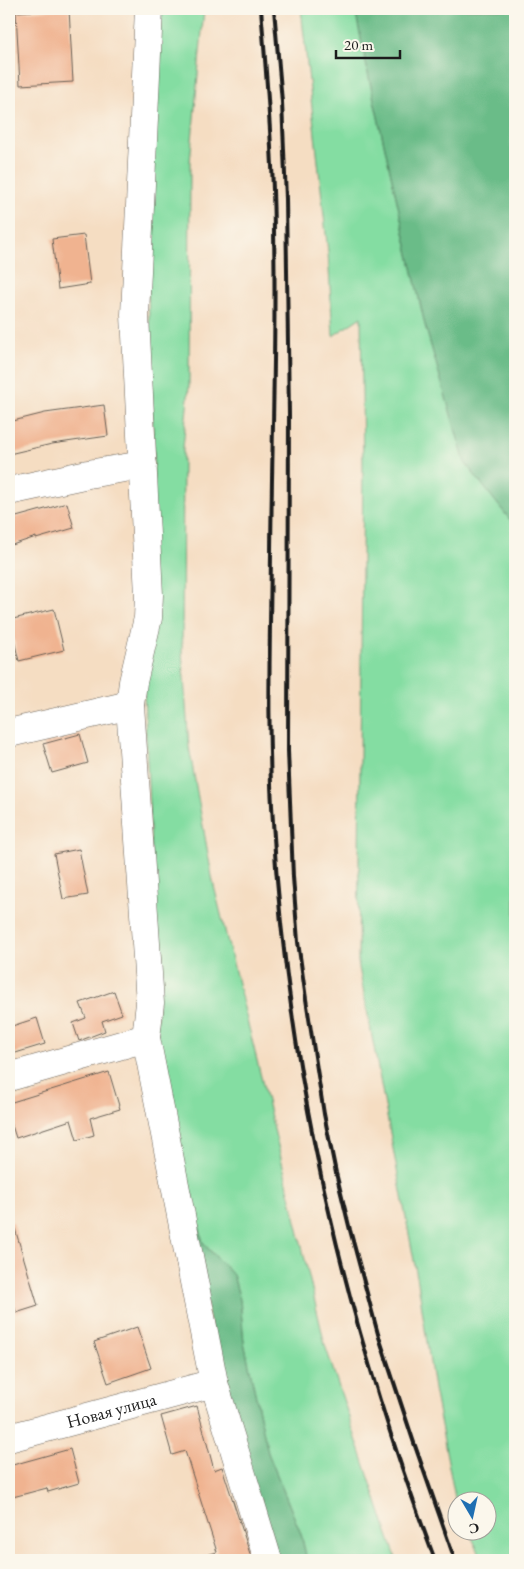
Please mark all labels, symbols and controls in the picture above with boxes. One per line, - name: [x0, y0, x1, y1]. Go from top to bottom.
- scale bar: [336, 28, 400, 60]
- text: 20 m: [344, 35, 373, 54]
- street label: Новая улица: [64, 1387, 159, 1433]
- north arrow: [446, 1492, 496, 1542]
- text: С: [468, 1519, 480, 1539]

